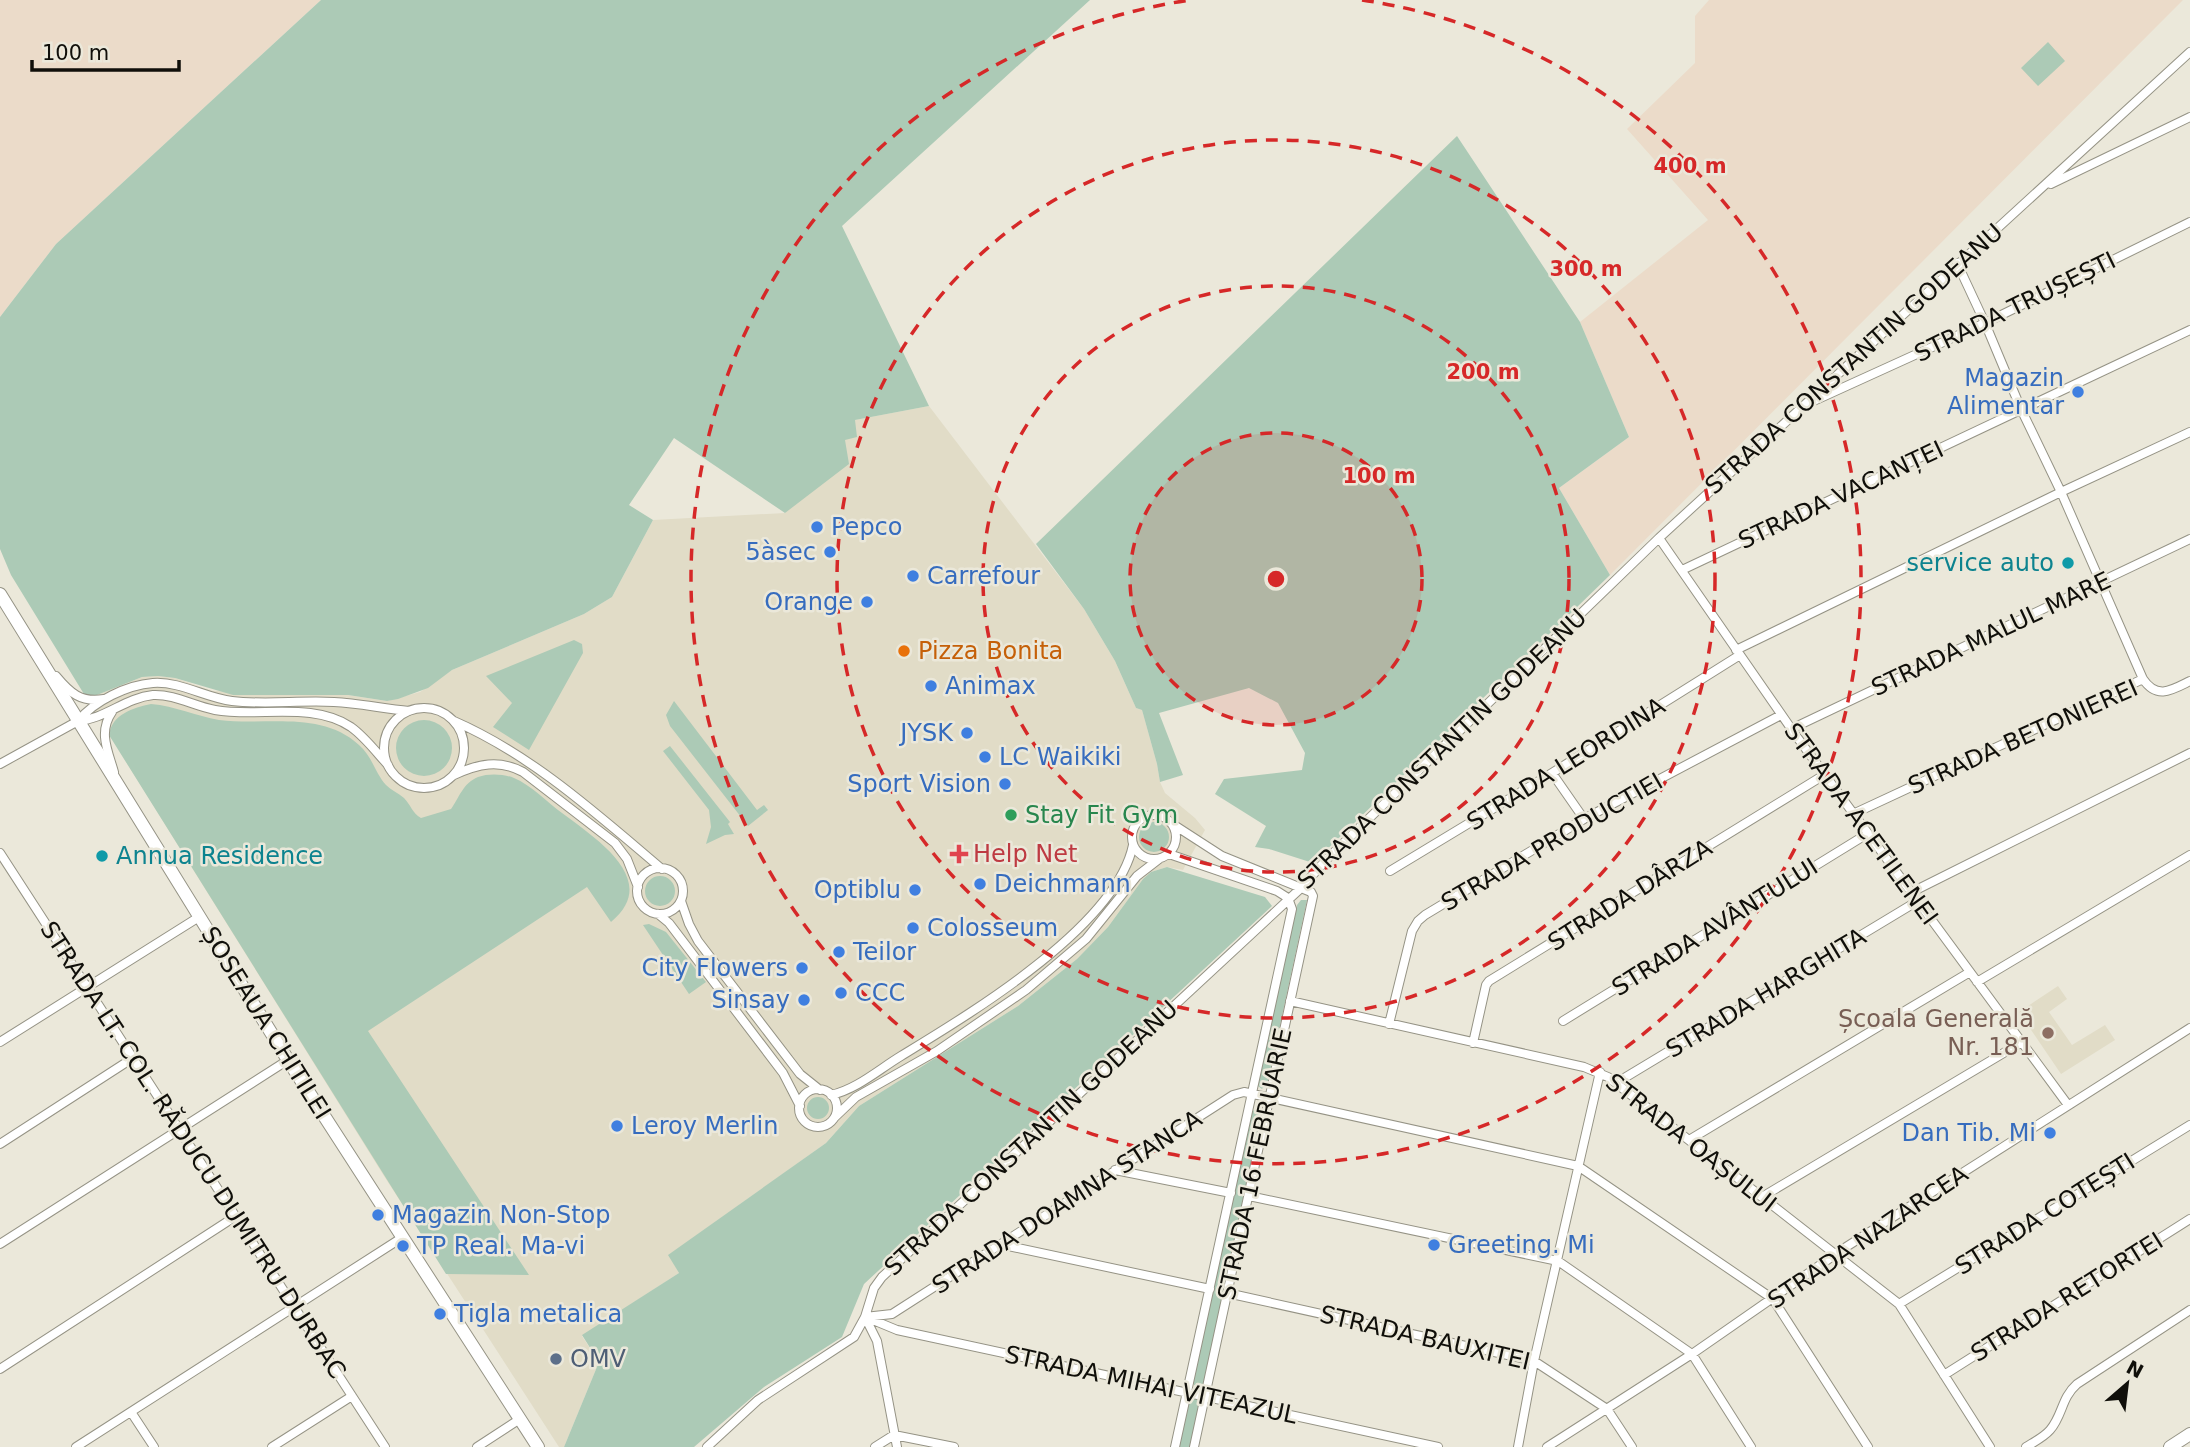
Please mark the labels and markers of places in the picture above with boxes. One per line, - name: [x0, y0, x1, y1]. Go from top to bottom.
- place label: Magazin Alimentar: [1947, 364, 2064, 420]
- marker: Magazin Alimentar: [2070, 384, 2086, 400]
- place label: Pepco: [831, 513, 903, 541]
- marker: Pepco: [809, 519, 825, 535]
- place label: 5àsec: [746, 538, 816, 566]
- marker: 5àsec: [822, 544, 838, 560]
- place label: service auto: [1906, 549, 2054, 577]
- marker: service auto: [2060, 555, 2076, 571]
- place label: Carrefour: [927, 562, 1040, 590]
- centre of rings: [1264, 567, 1288, 591]
- marker: Carrefour: [905, 568, 921, 584]
- place label: Orange: [764, 588, 853, 616]
- marker: Orange: [859, 594, 875, 610]
- place label: Pizza Bonita: [918, 637, 1063, 665]
- marker: Pizza Bonita: [896, 643, 912, 659]
- place label: Animax: [945, 672, 1036, 700]
- marker: Animax: [923, 678, 939, 694]
- place label: JYSK: [898, 719, 954, 747]
- marker: JYSK: [959, 725, 975, 741]
- place label: LC Waikiki: [999, 743, 1121, 771]
- marker: LC Waikiki: [977, 749, 993, 765]
- place label: Sport Vision: [847, 770, 991, 798]
- marker: Sport Vision: [997, 776, 1013, 792]
- place label: Stay Fit Gym: [1025, 801, 1178, 829]
- marker: Stay Fit Gym: [1003, 807, 1019, 823]
- place label: Help Net: [973, 840, 1077, 868]
- place label: Annua Residence: [116, 842, 323, 870]
- marker: Help Net: [951, 846, 967, 862]
- marker: Annua Residence: [94, 848, 110, 864]
- place label: Deichmann: [994, 870, 1131, 898]
- place label: Optiblu: [814, 876, 901, 904]
- marker: Deichmann: [972, 876, 988, 892]
- marker: Optiblu: [907, 882, 923, 898]
- place label: Colosseum: [927, 914, 1058, 942]
- marker: Colosseum: [905, 920, 921, 936]
- place label: Teilor: [852, 938, 916, 966]
- marker: Teilor: [831, 944, 847, 960]
- place label: City Flowers: [641, 954, 788, 982]
- marker: City Flowers: [794, 960, 810, 976]
- place label: CCC: [855, 979, 905, 1007]
- marker: CCC: [833, 985, 849, 1001]
- place label: Sinsay: [711, 986, 790, 1014]
- marker: Sinsay: [796, 992, 812, 1008]
- place label: Școala Generală Nr. 181: [1838, 1005, 2034, 1061]
- marker: Școala Generală Nr. 181: [2040, 1025, 2056, 1041]
- place label: Leroy Merlin: [631, 1112, 778, 1140]
- marker: Leroy Merlin: [609, 1118, 625, 1134]
- place label: Dan Tib. Mi: [1902, 1119, 2036, 1147]
- marker: Dan Tib. Mi: [2042, 1125, 2058, 1141]
- place label: Magazin Non-Stop: [392, 1201, 611, 1229]
- marker: Magazin Non-Stop: [370, 1207, 386, 1223]
- place label: Greeting. Mi: [1448, 1231, 1595, 1259]
- place label: TP Real. Ma-vi: [416, 1232, 585, 1260]
- marker: Greeting. Mi: [1426, 1237, 1442, 1253]
- marker: TP Real. Ma-vi: [395, 1238, 411, 1254]
- place label: Tigla metalica: [453, 1300, 622, 1328]
- marker: Tigla metalica: [432, 1306, 448, 1322]
- place label: OMV: [570, 1345, 627, 1373]
- marker: OMV: [548, 1351, 564, 1367]

